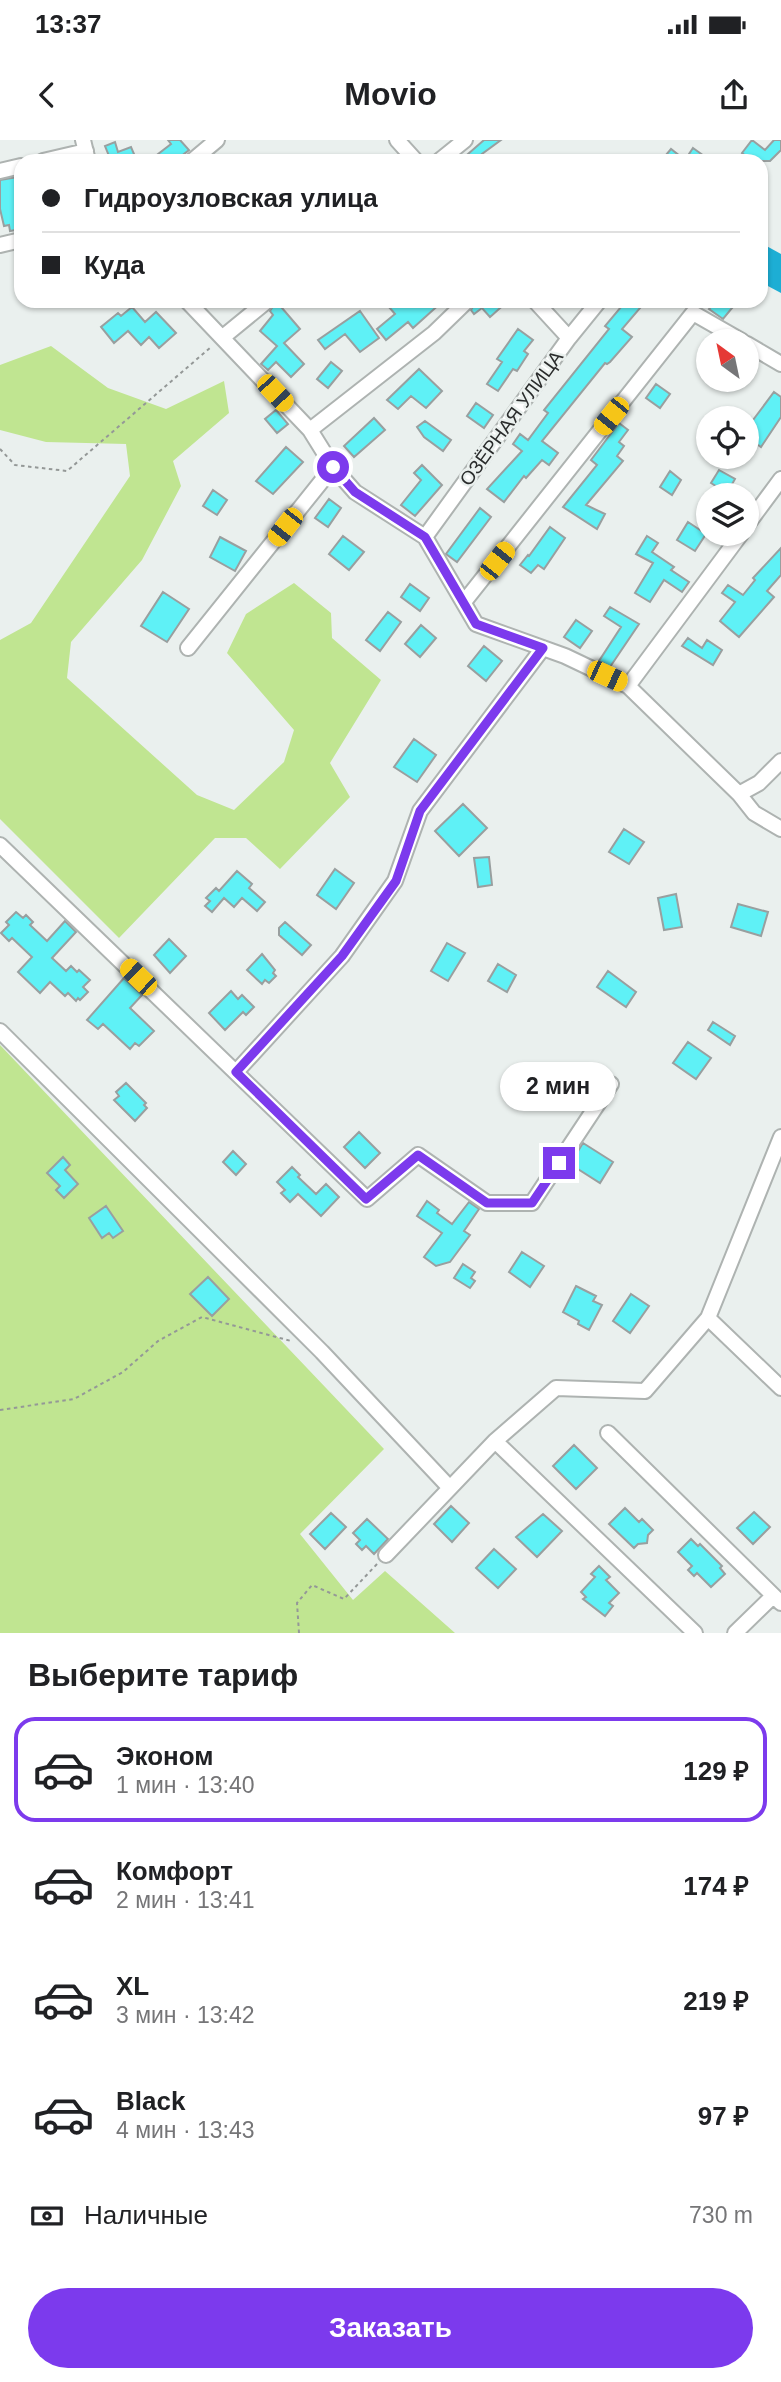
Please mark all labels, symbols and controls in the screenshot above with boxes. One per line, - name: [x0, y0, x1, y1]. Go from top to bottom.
- text: 13:37: [35, 9, 102, 39]
- icon: back: [28, 76, 66, 114]
- text: Movio: [344, 76, 437, 112]
- icon: share: [715, 76, 753, 114]
- text: Гидроузловская улица: [84, 183, 378, 213]
- text: Куда: [84, 250, 145, 280]
- north arrow: [696, 329, 760, 392]
- map controls: [696, 329, 759, 546]
- street label: ОЗЁРНАЯ УЛИЦА: [456, 347, 567, 490]
- car: [253, 370, 298, 416]
- car: [590, 393, 633, 439]
- button: locate: [696, 406, 759, 469]
- route start: [317, 451, 349, 483]
- button: layers: [696, 483, 759, 546]
- car: [264, 504, 307, 550]
- car: [476, 538, 519, 584]
- car: [584, 658, 631, 694]
- car: [116, 955, 161, 999]
- callout: 2 мин: [501, 1062, 617, 1110]
- text: 2 мин: [526, 1073, 590, 1099]
- route end: [543, 1147, 575, 1179]
- text: Выберите тариф: [28, 1657, 298, 1693]
- icon: car: [32, 1738, 95, 1801]
- text: Эконом: [116, 1741, 214, 1771]
- text: 129 ₽: [683, 1756, 749, 1786]
- text: 1 мин · 13:40: [116, 1772, 255, 1798]
- icon: car: [32, 1853, 95, 1916]
- text: Комфорт: [116, 1856, 233, 1886]
- text: 174 ₽: [683, 1871, 749, 1901]
- text: 2 мин · 13:41: [116, 1887, 255, 1913]
- icon: car: [32, 1968, 95, 2031]
- text: XL: [116, 1971, 149, 2001]
- text: 219 ₽: [683, 1986, 749, 2016]
- text: 3 мин · 13:42: [116, 2002, 255, 2028]
- icon: car: [32, 2083, 95, 2146]
- text: Black: [116, 2086, 185, 2116]
- text: 97 ₽: [698, 2101, 749, 2131]
- text: 4 мин · 13:43: [116, 2117, 255, 2143]
- icon: cash: [28, 2197, 66, 2235]
- text: Наличные: [84, 2200, 208, 2230]
- text: 730 m: [689, 2202, 753, 2228]
- button: Заказать: [28, 2288, 753, 2368]

